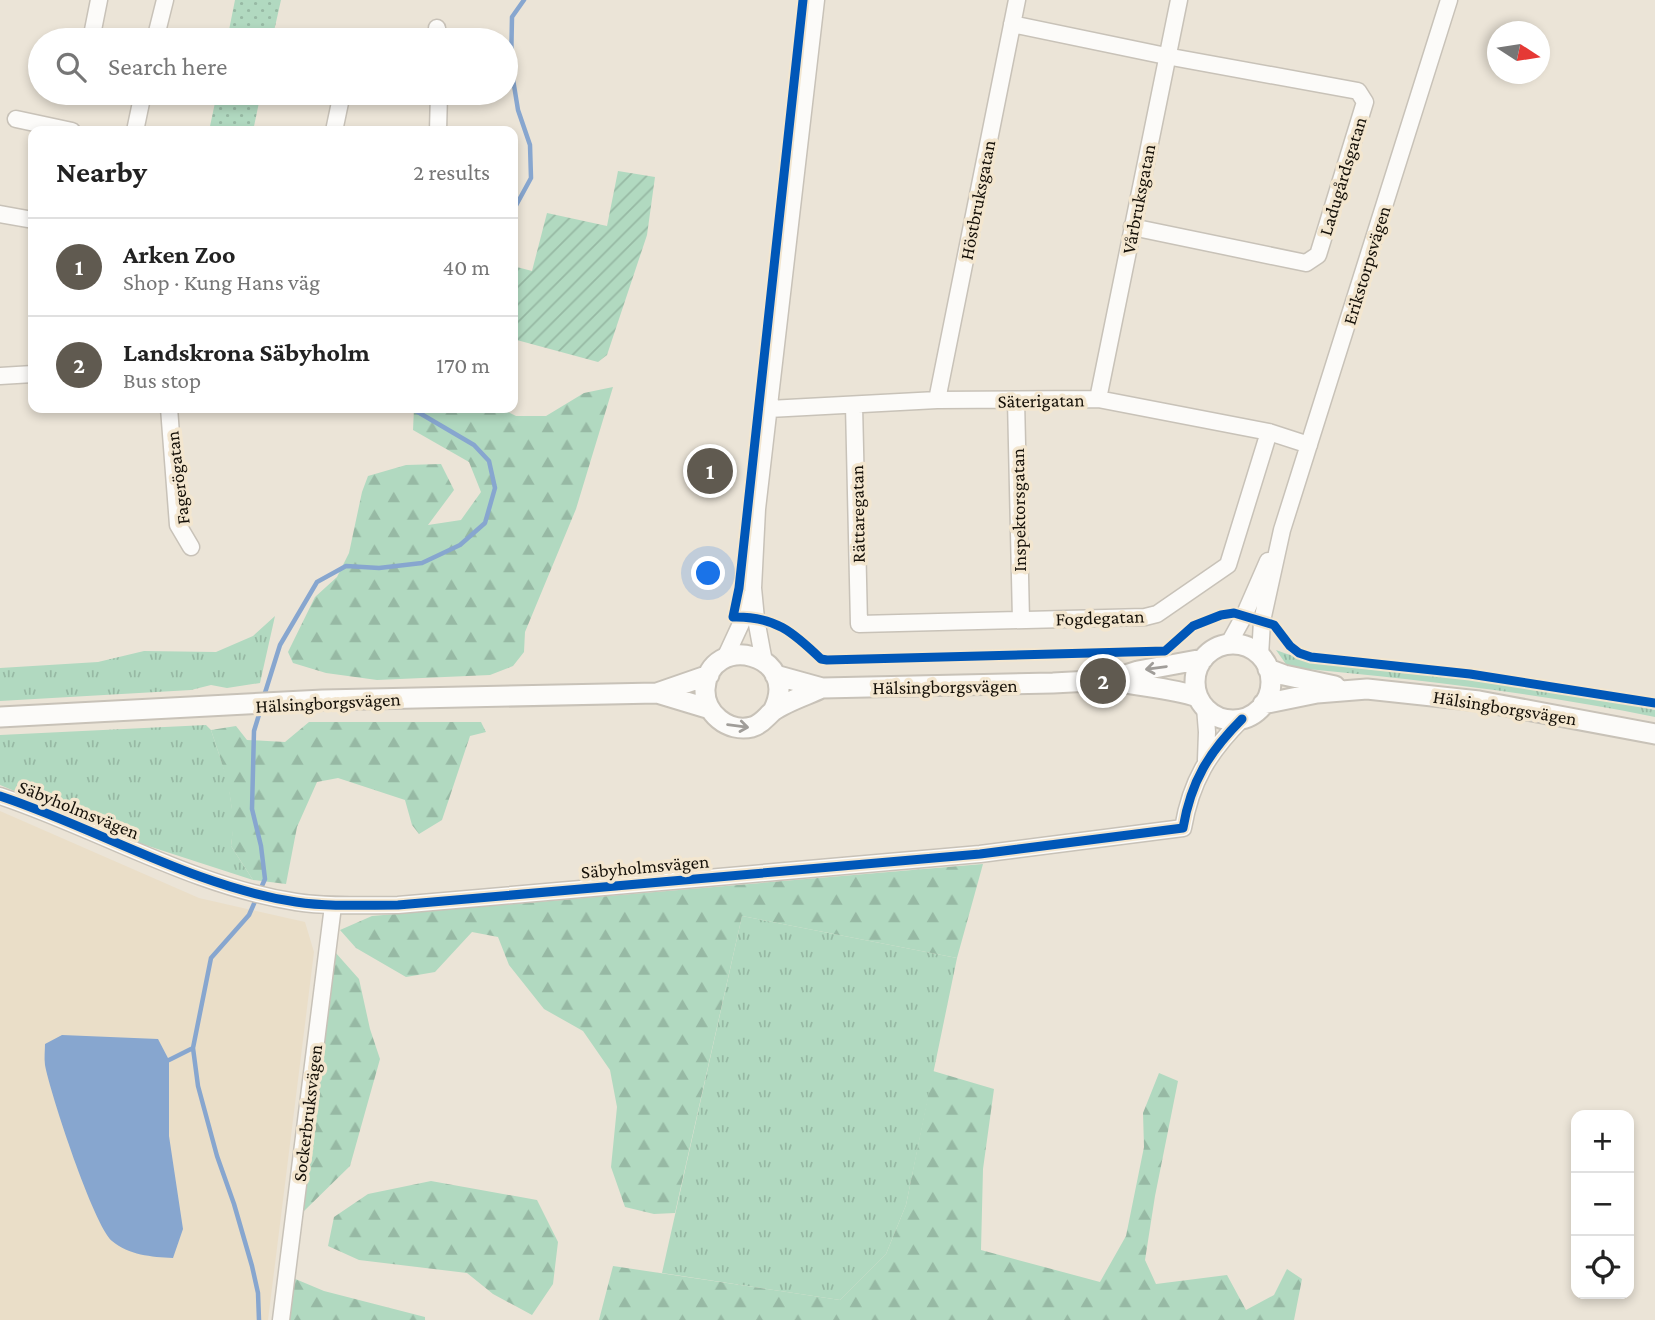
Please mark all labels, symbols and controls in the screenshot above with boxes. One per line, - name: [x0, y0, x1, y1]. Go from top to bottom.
- north arrow: [1487, 21, 1550, 84]
- search box: [28, 28, 518, 105]
- icon: search: [52, 48, 90, 86]
- text: Search here: [108, 52, 227, 81]
- street label: Ladugårdsgatan: [1314, 114, 1371, 238]
- street label: Höstbruksgatan: [956, 138, 999, 262]
- street label: Vårbruksgatan: [1118, 142, 1159, 256]
- text: Nearby: [56, 155, 147, 188]
- text: 2 results: [413, 159, 490, 185]
- street label: Erikstorpsvägen: [1338, 203, 1395, 327]
- text: Arken Zoo: [123, 240, 236, 269]
- text: 1: [75, 254, 83, 280]
- text: 40 m: [442, 254, 490, 280]
- text: Shop · Kung Hans väg: [123, 269, 320, 295]
- text: Landskrona Säbyholm: [123, 338, 370, 367]
- text: 2: [73, 352, 85, 378]
- text: 170 m: [436, 352, 490, 378]
- text: Bus stop: [123, 367, 201, 393]
- street label: Säterigatan: [997, 389, 1085, 412]
- street label: Fagerögatan: [161, 430, 194, 526]
- pin: 1: [687, 445, 733, 497]
- street label: Inspektorsgatan: [1007, 448, 1030, 572]
- street label: Rättaregatan: [846, 465, 869, 563]
- your location: [691, 556, 725, 590]
- street label: Fogdegatan: [1055, 605, 1145, 630]
- pin: 2: [1080, 655, 1126, 707]
- one-way arrow: [1145, 662, 1168, 675]
- street label: Hälsingborgsvägen: [872, 675, 1018, 698]
- street label: Hälsingborgsvägen: [1432, 686, 1578, 729]
- street label: Hälsingborgsvägen: [255, 688, 401, 717]
- one-way arrow: [726, 719, 749, 732]
- street label: Säbyholmsvägen: [15, 776, 142, 843]
- street label: Säbyholmsvägen: [580, 850, 710, 883]
- street label: Sockerbruksvägen: [289, 1043, 326, 1183]
- map controls: [1571, 1110, 1634, 1299]
- button: +: [1571, 1110, 1634, 1173]
- button: −: [1571, 1173, 1634, 1236]
- button: locate: [1571, 1236, 1634, 1299]

